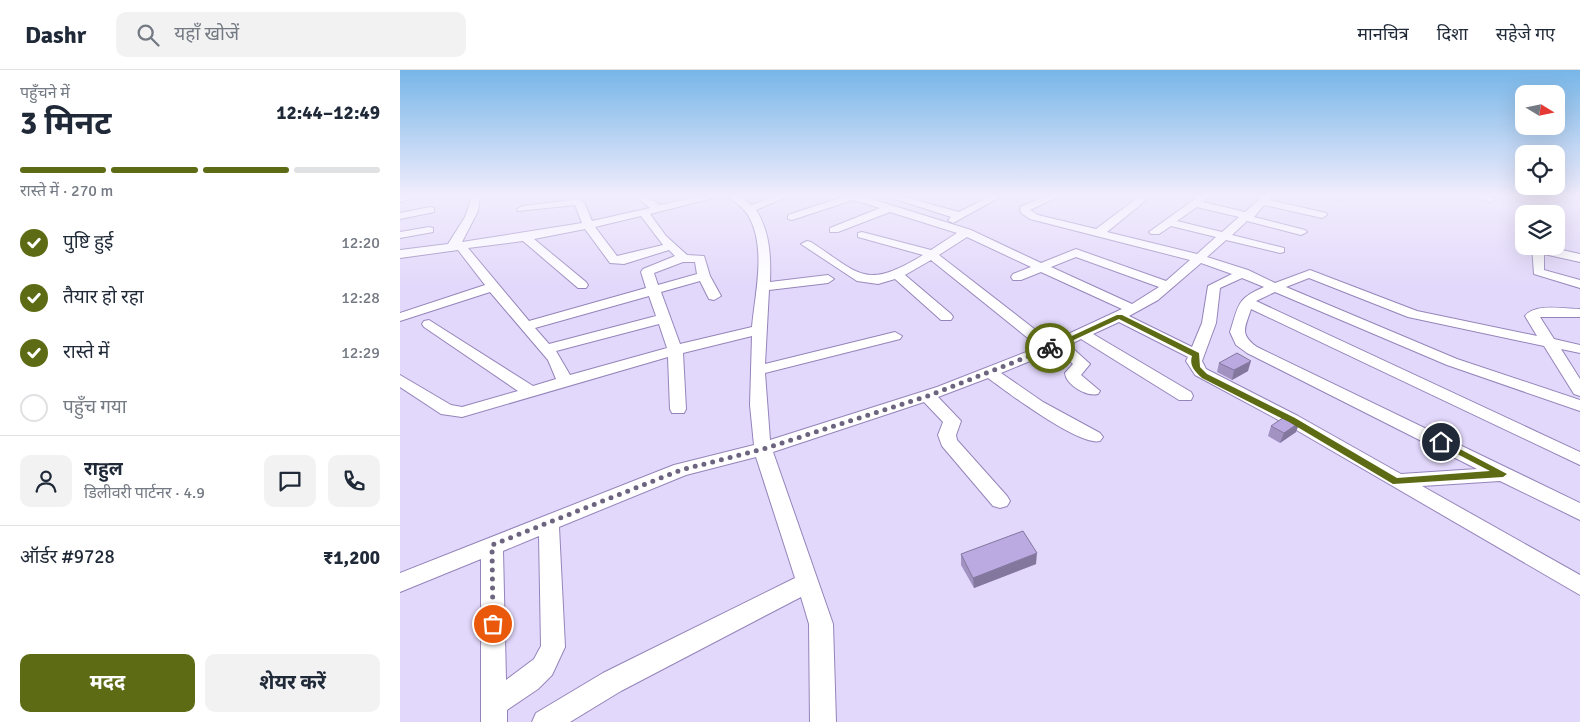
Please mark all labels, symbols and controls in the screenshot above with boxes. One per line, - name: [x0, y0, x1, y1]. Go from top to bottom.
- search box: [116, 12, 466, 57]
- text: Dashr: [25, 20, 86, 50]
- icon: search: [134, 21, 162, 49]
- text: यहाँ खोजें: [174, 22, 239, 46]
- text: मानचित्र: [1357, 23, 1409, 45]
- text: दिशा: [1437, 23, 1468, 45]
- text: सहेजे गए: [1496, 23, 1555, 45]
- text: पहुँचने में: [20, 83, 70, 103]
- north arrow: [1515, 85, 1565, 135]
- map controls: [1515, 85, 1565, 255]
- text: 12:44–12:49: [276, 101, 380, 125]
- text: 3 मिनट: [20, 104, 112, 143]
- button: locate: [1515, 145, 1565, 195]
- text: रास्ते में · 270 m: [20, 181, 113, 201]
- button: layers: [1515, 205, 1565, 255]
- icon: check: [20, 229, 48, 257]
- text: पुष्टि हुई: [63, 230, 113, 254]
- text: 12:20: [341, 233, 380, 253]
- icon: check: [20, 284, 48, 312]
- text: तैयार हो रहा: [63, 285, 144, 309]
- text: 12:28: [341, 288, 380, 308]
- courier: [1025, 323, 1075, 373]
- icon: bike: [1036, 334, 1064, 362]
- icon: check: [20, 339, 48, 367]
- text: रास्ते में: [63, 340, 109, 364]
- text: 12:29: [341, 343, 380, 363]
- text: पहुँच गया: [63, 395, 127, 419]
- pin: [1420, 421, 1462, 463]
- icon: home: [1427, 428, 1455, 456]
- button: person: [20, 455, 72, 507]
- button: chat: [264, 455, 316, 507]
- button: phone: [328, 455, 380, 507]
- text: राहुल: [84, 457, 123, 481]
- text: डिलीवरी पार्टनर · 4.9: [84, 483, 205, 503]
- text: ऑर्डर #9728: [20, 545, 115, 569]
- text: ₹1,200: [323, 546, 380, 570]
- pin: [472, 603, 514, 645]
- icon: bag: [479, 610, 507, 638]
- button: मदद: [20, 654, 195, 712]
- button: शेयर करें: [205, 654, 380, 712]

